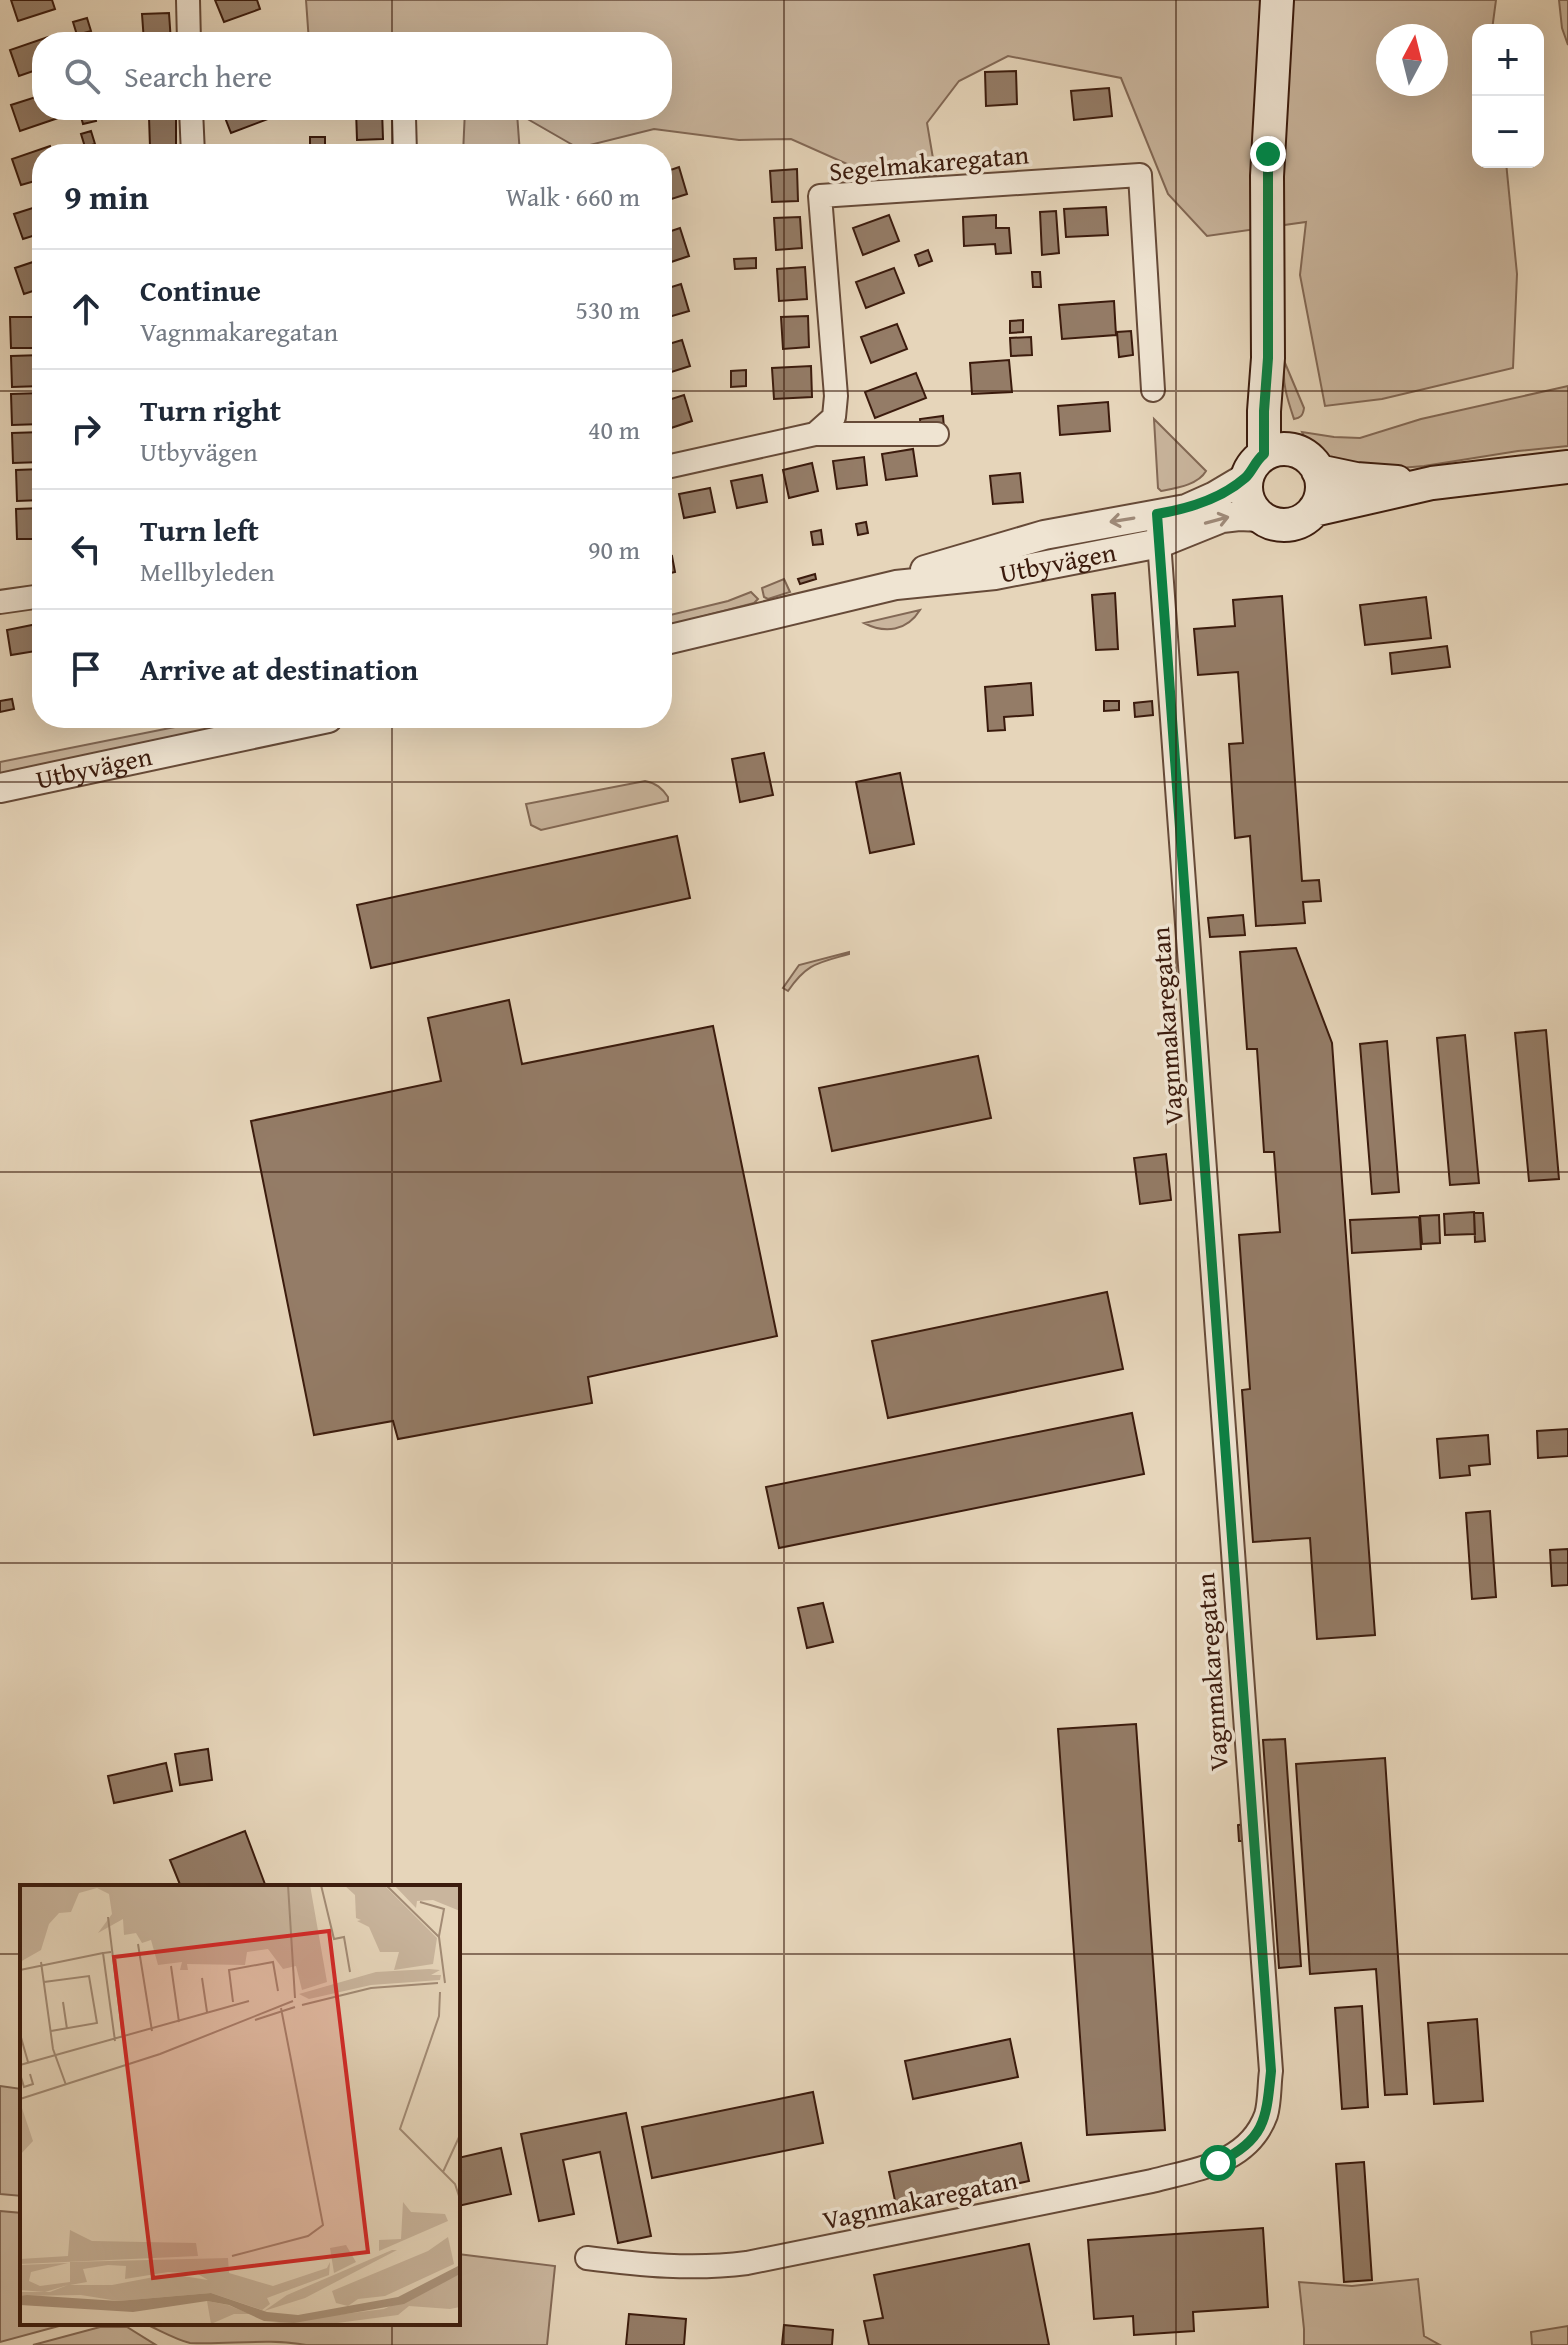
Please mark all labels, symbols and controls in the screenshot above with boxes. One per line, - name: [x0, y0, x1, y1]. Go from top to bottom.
- north arrow: [1376, 24, 1448, 96]
- map controls: [1472, 24, 1544, 168]
- button: +: [1472, 24, 1544, 96]
- search box: [32, 32, 672, 120]
- icon: search: [60, 54, 104, 98]
- text: Search here: [124, 54, 272, 98]
- button: −: [1472, 96, 1544, 168]
- street label: Segelmakaregatan: [828, 134, 1031, 191]
- route end: [1250, 136, 1286, 172]
- text: 9 min: [64, 172, 149, 221]
- text: Walk · 660 m: [506, 177, 640, 216]
- text: Continue: [140, 268, 261, 312]
- icon: ahead: [64, 287, 108, 331]
- text: 530 m: [575, 290, 640, 329]
- text: Vagnmakaregatan: [140, 312, 338, 351]
- text: Turn right: [140, 388, 281, 432]
- icon: right: [64, 407, 108, 451]
- text: 40 m: [588, 410, 640, 449]
- text: Utbyvägen: [140, 432, 258, 471]
- text: Turn left: [140, 508, 259, 552]
- one-way arrow: [1204, 512, 1230, 527]
- one-way arrow: [1110, 513, 1135, 528]
- icon: left: [64, 527, 108, 571]
- text: 90 m: [588, 530, 640, 569]
- street label: Utbyvägen: [996, 532, 1120, 593]
- text: Mellbyleden: [140, 552, 275, 591]
- icon: arrive: [64, 647, 108, 691]
- text: Arrive at destination: [140, 647, 418, 691]
- street label: Utbyvägen: [32, 736, 156, 799]
- street label: Vagnmakaregatan: [1140, 925, 1193, 1126]
- street label: Vagnmakaregatan: [1185, 1571, 1238, 1772]
- inset map: [20, 1885, 460, 2325]
- route start: [1200, 2145, 1236, 2181]
- street label: Vagnmakaregatan: [819, 2160, 1021, 2239]

